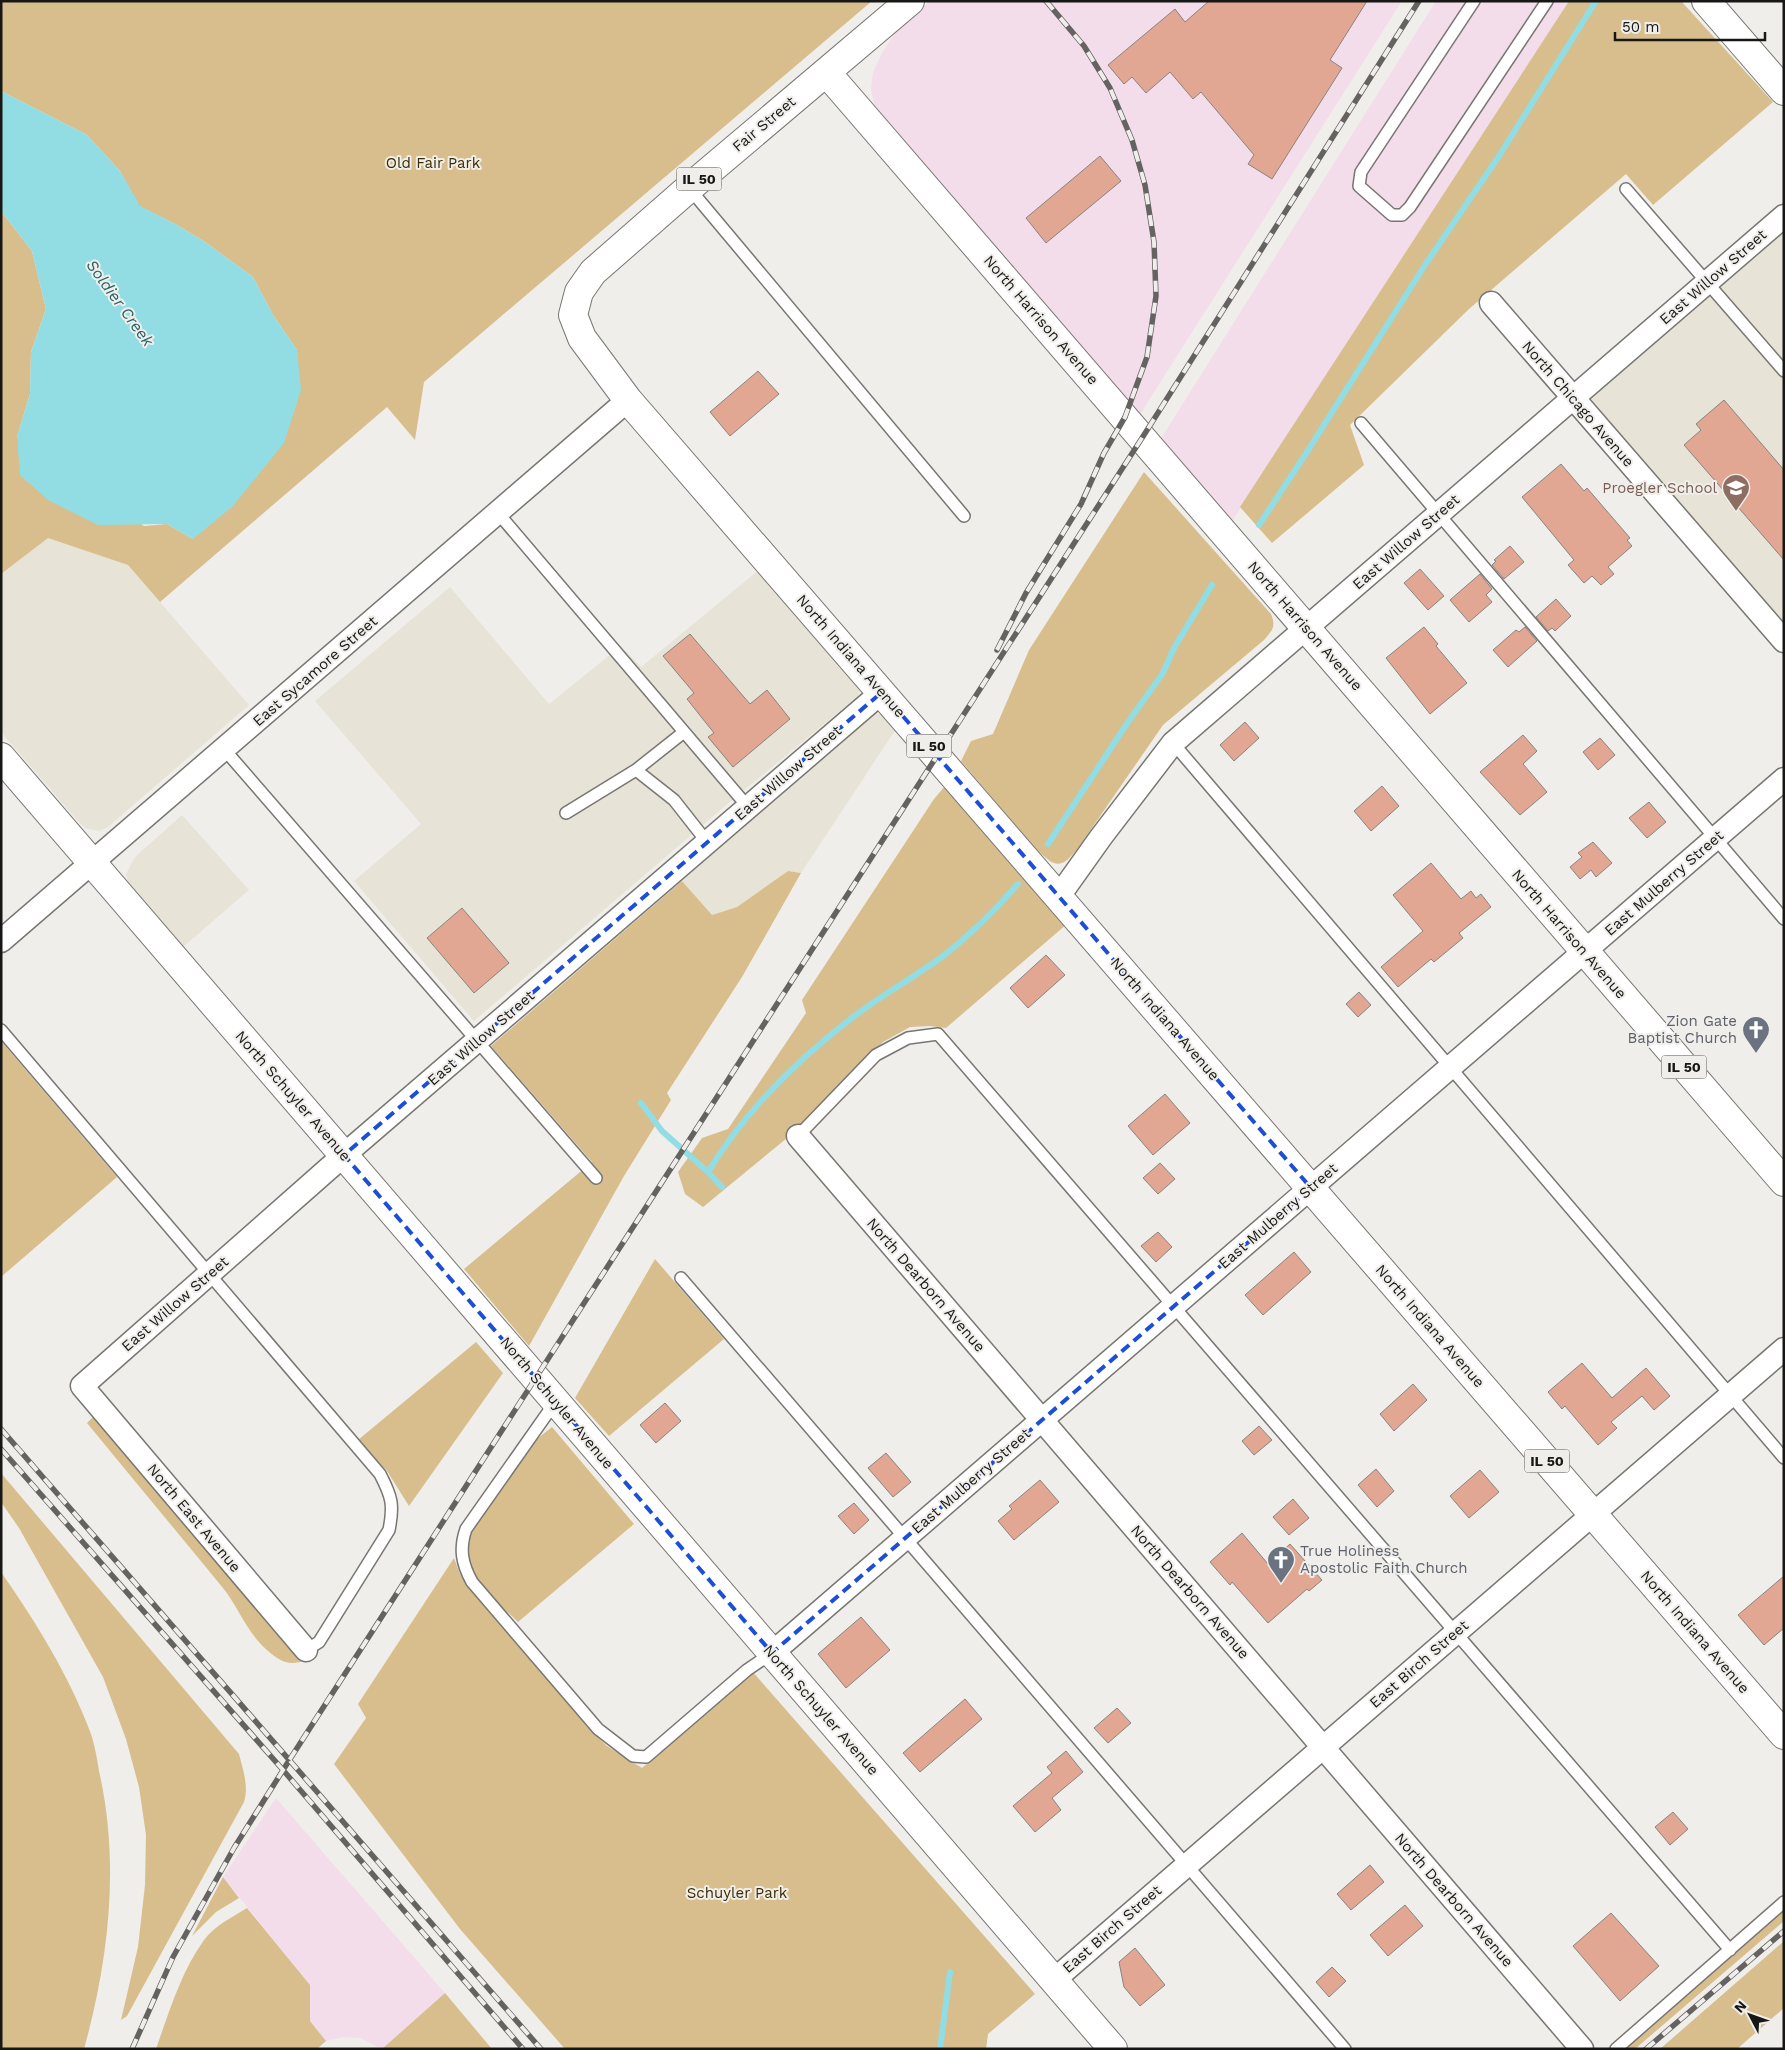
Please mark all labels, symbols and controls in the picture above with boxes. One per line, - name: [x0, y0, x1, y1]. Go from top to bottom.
- scale bar: [1615, 10, 1765, 42]
- text: 50 m: [1622, 18, 1659, 36]
- street label: Fair Street: [729, 92, 800, 156]
- park label: Old Fair Park: [386, 154, 481, 172]
- road number: IL 50: [676, 168, 722, 190]
- street label: East Willow Street: [1656, 225, 1771, 328]
- street label: North Harrison Avenue: [980, 252, 1102, 388]
- water label: Soldier Creek: [82, 256, 159, 351]
- street label: North Chicago Avenue: [1518, 337, 1638, 471]
- school or university icon: Proegler School: [1721, 473, 1751, 512]
- place label: Proegler School: [1602, 479, 1717, 497]
- street label: East Willow Street: [1349, 490, 1464, 593]
- street label: North Harrison Avenue: [1244, 558, 1366, 694]
- street label: North Indiana Avenue: [793, 591, 909, 721]
- street label: East Sycamore Street: [249, 611, 382, 730]
- street label: East Willow Street: [731, 721, 846, 824]
- road number: IL 50: [906, 734, 952, 758]
- street label: East Mulberry Street: [1601, 826, 1728, 940]
- street label: North Harrison Avenue: [1508, 866, 1630, 1002]
- street label: North Indiana Avenue: [1107, 954, 1223, 1084]
- street label: East Willow Street: [424, 986, 539, 1089]
- place label: Zion Gate Baptist Church: [1627, 1012, 1737, 1047]
- church icon: Zion Gate Baptist Church: [1741, 1015, 1771, 1054]
- street label: North Schuyler Avenue: [231, 1027, 355, 1165]
- road number: IL 50: [1662, 1056, 1706, 1078]
- street label: East Mulberry Street: [1215, 1159, 1342, 1273]
- street label: North Dearborn Avenue: [863, 1214, 989, 1356]
- street label: East Willow Street: [118, 1252, 233, 1355]
- street label: North Indiana Avenue: [1372, 1261, 1488, 1391]
- street label: North Schuyler Avenue: [496, 1333, 618, 1473]
- street label: East Mulberry Street: [908, 1424, 1035, 1538]
- road number: IL 50: [1524, 1450, 1570, 1472]
- street label: North East Avenue: [143, 1460, 245, 1576]
- street label: North Dearborn Avenue: [1127, 1521, 1253, 1663]
- place label: True Holiness Apostolic Faith Church: [1300, 1542, 1468, 1577]
- church icon: True Holiness Apostolic Faith Church: [1266, 1545, 1296, 1584]
- street label: North Indiana Avenue: [1637, 1567, 1753, 1697]
- street label: East Birch Street: [1366, 1616, 1473, 1712]
- street label: North Schuyler Avenue: [759, 1641, 883, 1779]
- street label: North Dearborn Avenue: [1391, 1829, 1517, 1971]
- street label: East Birch Street: [1059, 1881, 1166, 1977]
- park label: Schuyler Park: [687, 1884, 788, 1902]
- north arrow: [1725, 1990, 1775, 2040]
- text: N: [1731, 1997, 1750, 2016]

